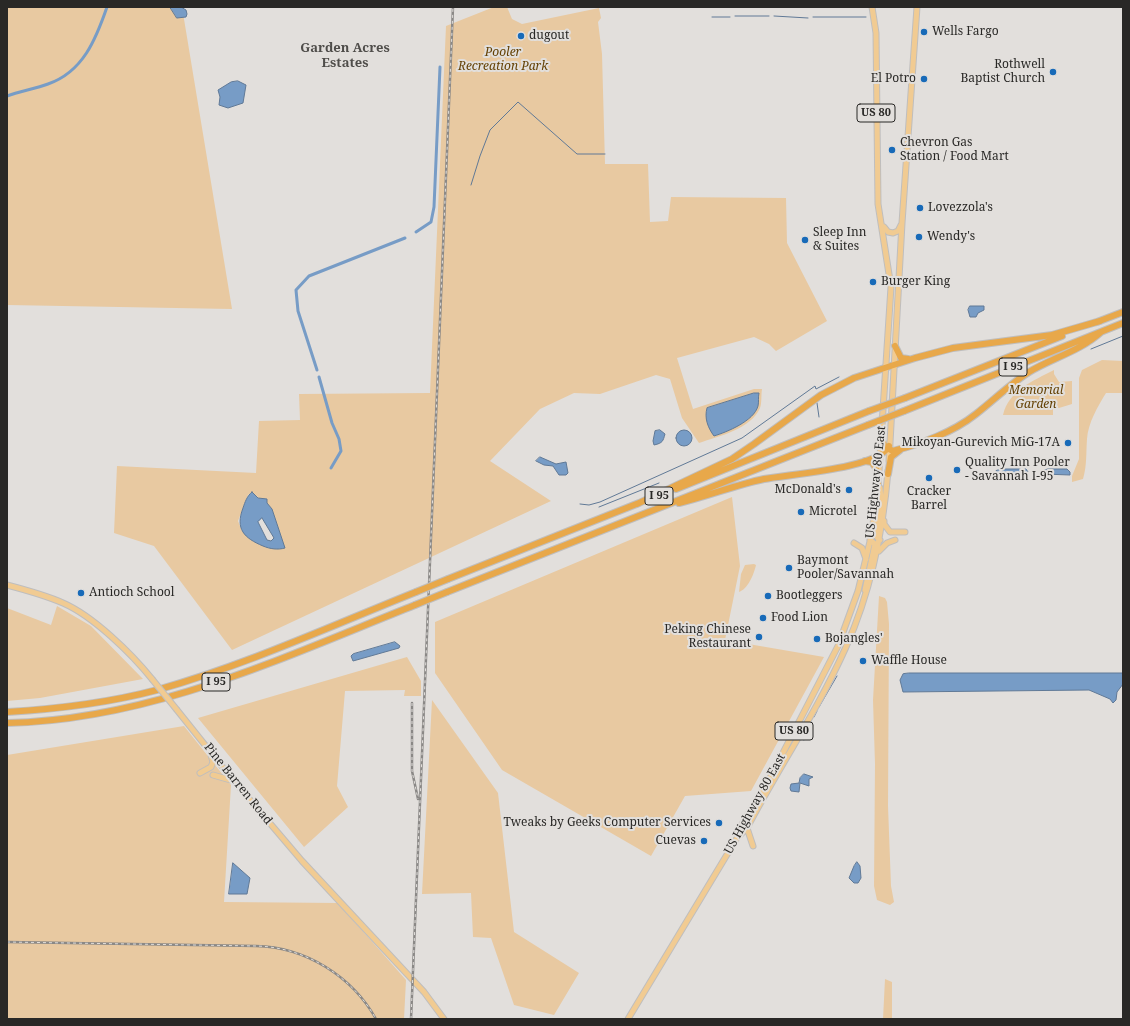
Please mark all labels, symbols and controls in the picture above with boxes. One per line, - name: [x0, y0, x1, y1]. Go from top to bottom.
- place label: Wells Fargo: [932, 25, 999, 39]
- marker: Wells Fargo: [919, 27, 929, 37]
- place label: dugout: [529, 29, 569, 43]
- marker: dugout: [516, 31, 526, 41]
- district label: Garden Acres Estates: [300, 40, 390, 71]
- park label: Pooler Recreation Park: [458, 46, 548, 74]
- place label: Rothwell Baptist Church: [960, 58, 1045, 86]
- marker: Rothwell Baptist Church: [1048, 67, 1058, 77]
- place label: El Potro: [871, 72, 916, 86]
- marker: El Potro: [919, 74, 929, 84]
- road number: US 80: [857, 104, 895, 122]
- place label: Chevron Gas Station / Food Mart: [900, 136, 1009, 164]
- marker: Chevron Gas Station / Food Mart: [887, 145, 897, 155]
- place label: Lovezzola's: [928, 201, 993, 215]
- marker: Lovezzola's: [915, 203, 925, 213]
- place label: Sleep Inn & Suites: [813, 226, 866, 254]
- place label: Wendy's: [927, 230, 975, 244]
- marker: Wendy's: [914, 232, 924, 242]
- marker: Sleep Inn & Suites: [800, 235, 810, 245]
- place label: Burger King: [881, 275, 950, 289]
- marker: Burger King: [868, 277, 878, 287]
- road number: I 95: [999, 358, 1027, 376]
- park label: Memorial Garden: [1009, 384, 1063, 412]
- street label: US Highway 80 East: [863, 425, 889, 539]
- place label: Mikoyan-Gurevich MiG-17A: [901, 436, 1060, 450]
- marker: Mikoyan-Gurevich MiG-17A: [1063, 438, 1073, 448]
- place label: Quality Inn Pooler - Savannah I-95: [965, 456, 1070, 484]
- marker: Quality Inn Pooler - Savannah I-95: [952, 465, 962, 475]
- marker: Cracker Barrel: [924, 473, 934, 483]
- place label: McDonald's: [775, 483, 841, 497]
- marker: McDonald's: [844, 485, 854, 495]
- place label: Cracker Barrel: [907, 485, 951, 513]
- road number: I 95: [645, 487, 673, 505]
- place label: Microtel: [809, 505, 857, 519]
- marker: Microtel: [796, 507, 806, 517]
- place label: Baymont Pooler/Savannah: [797, 554, 894, 582]
- marker: Baymont Pooler/Savannah: [784, 563, 794, 573]
- place label: Antioch School: [89, 586, 174, 600]
- marker: Antioch School: [76, 588, 86, 598]
- place label: Bootleggers: [776, 589, 842, 603]
- marker: Bootleggers: [763, 591, 773, 601]
- place label: Food Lion: [771, 611, 828, 625]
- marker: Food Lion: [758, 613, 768, 623]
- place label: Peking Chinese Restaurant: [664, 623, 751, 651]
- marker: Peking Chinese Restaurant: [754, 632, 764, 642]
- place label: Bojangles': [825, 632, 883, 646]
- marker: Bojangles': [812, 634, 822, 644]
- place label: Waffle House: [871, 654, 947, 668]
- marker: Waffle House: [858, 656, 868, 666]
- road number: I 95: [202, 673, 230, 691]
- road number: US 80: [775, 722, 813, 740]
- street label: Pine Barren Road: [201, 740, 275, 828]
- street label: US Highway 80 East: [721, 751, 789, 857]
- place label: Tweaks by Geeks Computer Services: [503, 816, 711, 830]
- marker: Tweaks by Geeks Computer Services: [714, 818, 724, 828]
- place label: Cuevas: [655, 834, 696, 848]
- marker: Cuevas: [699, 836, 709, 846]

